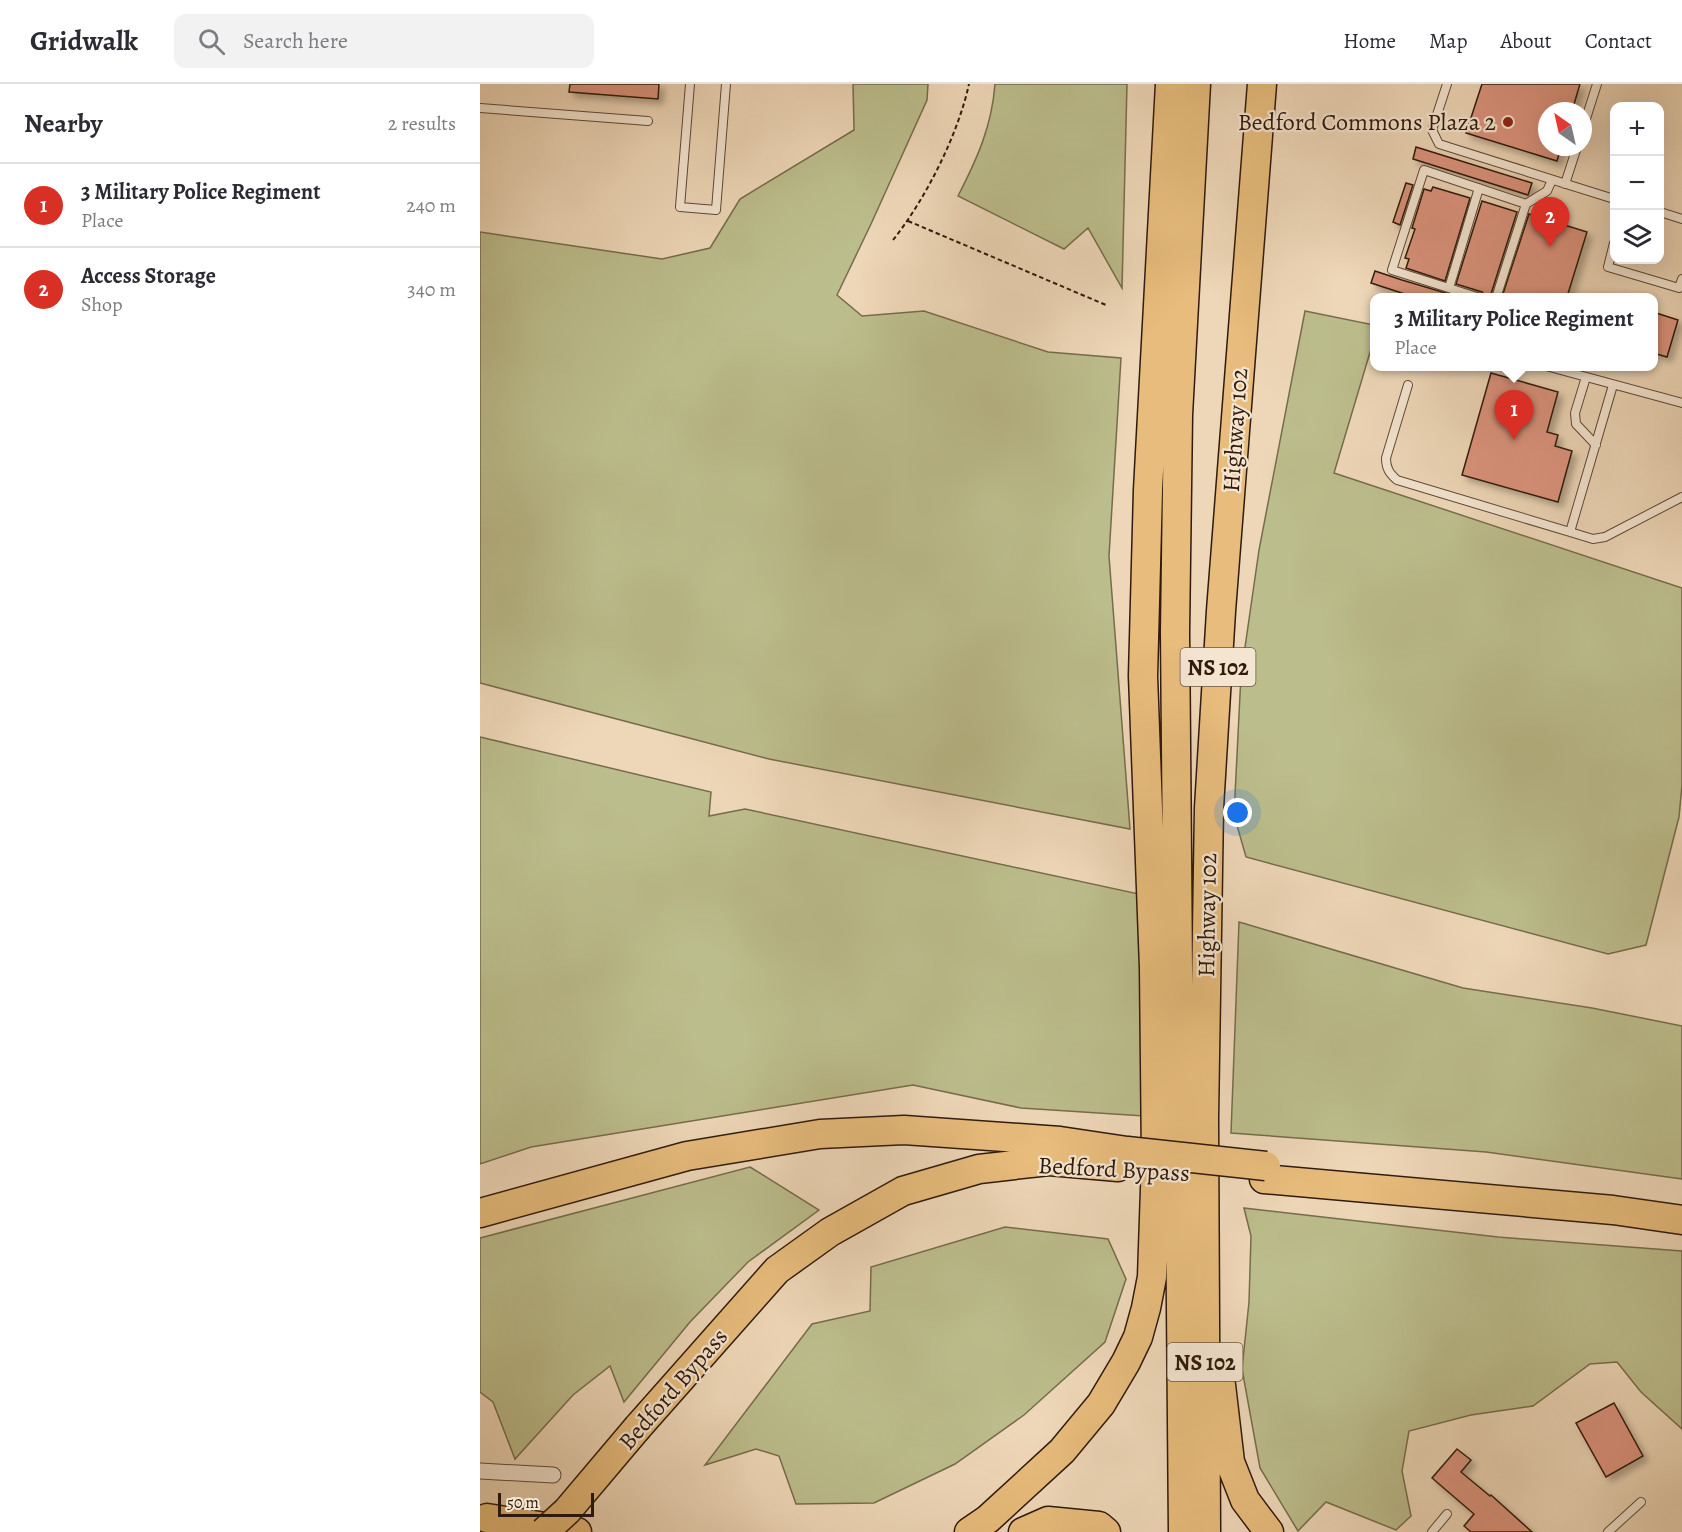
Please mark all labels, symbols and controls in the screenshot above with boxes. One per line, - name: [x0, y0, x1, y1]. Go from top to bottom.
- search box: [174, 14, 594, 68]
- text: Gridwalk: [30, 22, 138, 60]
- icon: search: [195, 25, 228, 58]
- text: Search here: [243, 26, 348, 56]
- text: Home: [1343, 27, 1396, 55]
- text: Map: [1429, 27, 1467, 55]
- text: About: [1500, 27, 1552, 55]
- text: Contact: [1585, 27, 1652, 55]
- north arrow: [1538, 102, 1592, 156]
- map controls: [1610, 102, 1664, 264]
- button: +: [1610, 102, 1664, 156]
- text: Nearby: [24, 106, 103, 141]
- place label: Bedford Commons Plaza 2: [1238, 106, 1496, 138]
- text: 2 results: [388, 110, 456, 137]
- marker: Bedford Commons Plaza 2: [1501, 115, 1515, 129]
- button: −: [1610, 156, 1664, 210]
- text: 3 Military Police Regiment: [81, 177, 321, 207]
- text: 1: [40, 192, 47, 219]
- text: 240 m: [406, 192, 456, 219]
- pin: 2: [1530, 198, 1570, 247]
- text: Place: [81, 207, 123, 234]
- button: layers: [1610, 210, 1664, 264]
- text: Access Storage: [81, 261, 216, 291]
- text: 2: [39, 276, 48, 303]
- text: 340 m: [407, 276, 456, 303]
- text: Shop: [81, 291, 123, 318]
- popup: [1370, 293, 1658, 371]
- text: 3 Military Police Regiment: [1394, 304, 1634, 334]
- text: Place: [1394, 334, 1437, 361]
- street label: Highway 102: [1215, 367, 1255, 493]
- pin: 1: [1494, 390, 1534, 440]
- road number: NS 102: [1180, 648, 1256, 686]
- your location: [1223, 798, 1252, 827]
- street label: Highway 102: [1190, 853, 1224, 977]
- street label: Bedford Bypass: [1037, 1149, 1191, 1189]
- street label: Bedford Bypass: [611, 1321, 735, 1457]
- road number: NS 102: [1168, 1343, 1242, 1381]
- scale bar: [498, 1490, 594, 1518]
- text: 50 m: [507, 1492, 539, 1514]

